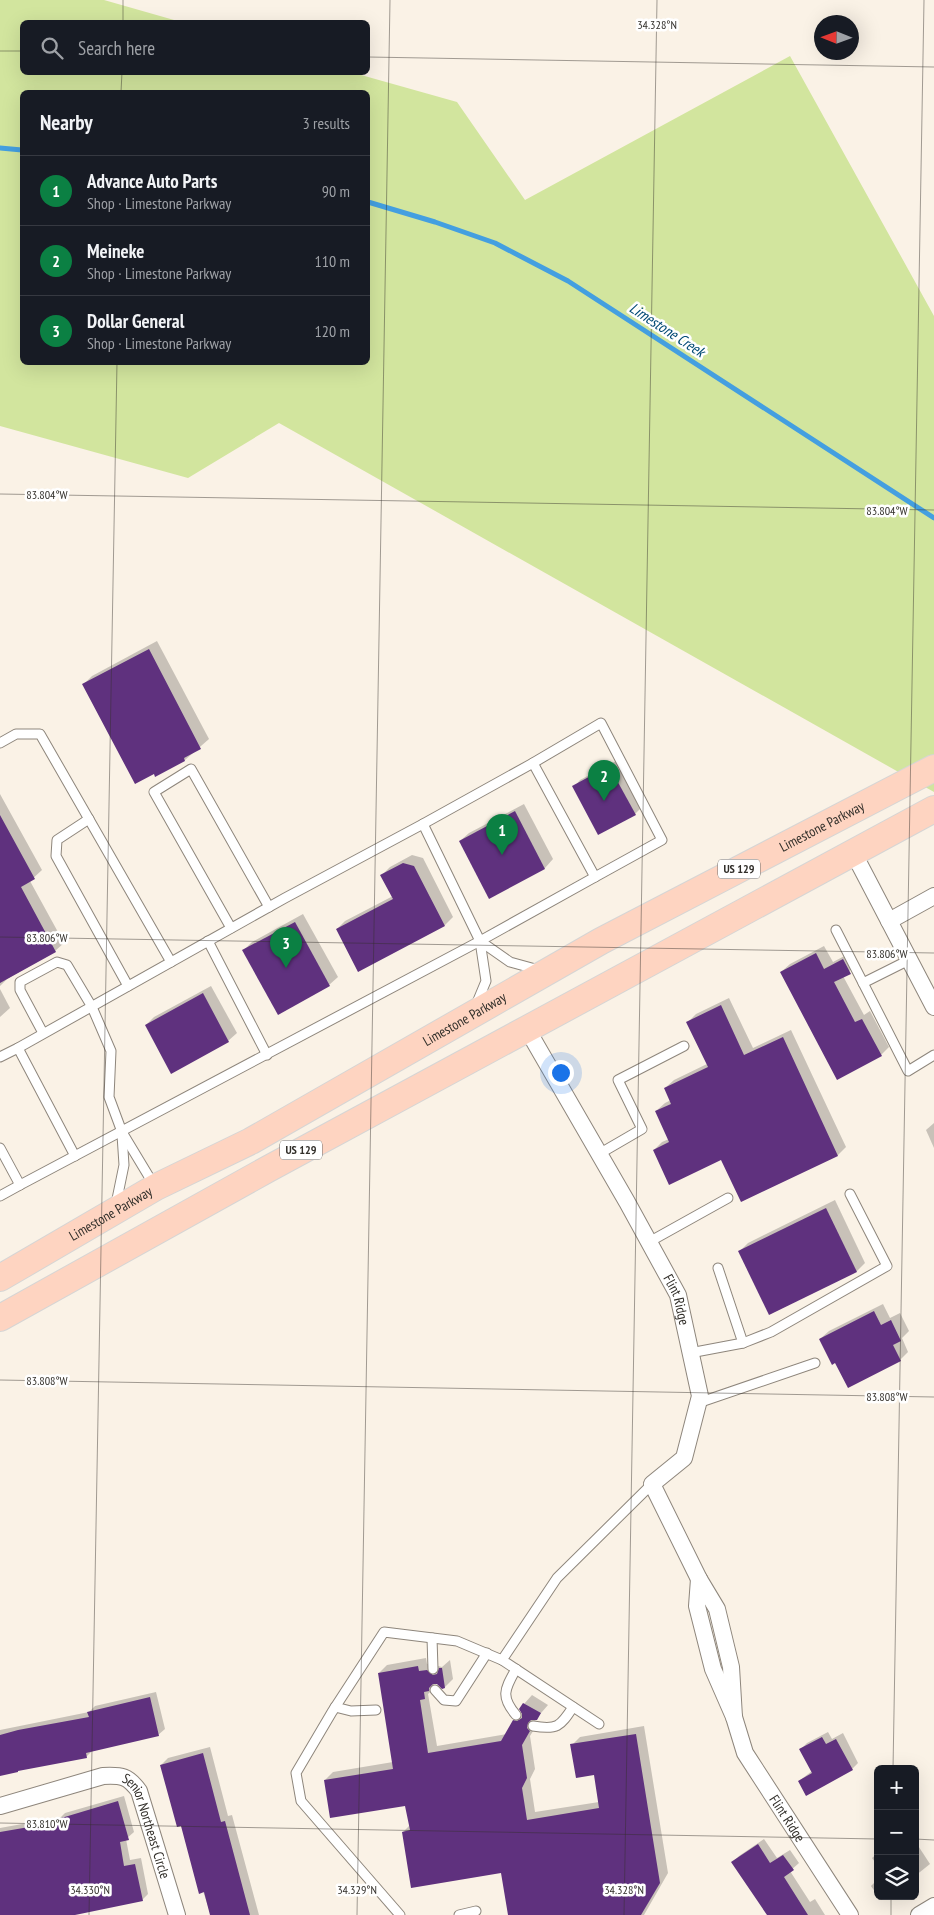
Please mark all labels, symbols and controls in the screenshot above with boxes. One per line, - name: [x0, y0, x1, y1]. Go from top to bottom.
- north arrow: [814, 15, 859, 60]
- text: 34.328°N: [637, 17, 677, 32]
- search box: [20, 20, 370, 75]
- icon: search: [38, 34, 66, 62]
- text: Search here: [78, 36, 155, 60]
- text: Nearby: [40, 109, 93, 136]
- text: 3 results: [303, 113, 350, 133]
- text: Advance Auto Parts: [87, 169, 217, 193]
- text: 1: [52, 181, 60, 201]
- text: 90 m: [322, 181, 350, 201]
- text: Shop · Limestone Parkway: [87, 193, 231, 213]
- text: Meineke: [87, 239, 144, 263]
- text: 2: [52, 251, 60, 271]
- text: 110 m: [315, 251, 350, 271]
- text: Shop · Limestone Parkway: [87, 263, 231, 283]
- water label: Limestone Creek: [626, 298, 710, 362]
- text: Dollar General: [87, 309, 184, 333]
- text: 3: [52, 321, 60, 341]
- text: 120 m: [315, 321, 350, 341]
- text: Shop · Limestone Parkway: [87, 333, 231, 353]
- text: 83.804°W: [26, 487, 68, 502]
- text: 83.804°W: [866, 503, 908, 518]
- pin: 2: [588, 760, 620, 801]
- street label: Limestone Parkway: [776, 797, 868, 856]
- pin: 1: [486, 814, 518, 855]
- road number: US 129: [718, 860, 760, 879]
- pin: 3: [270, 927, 302, 968]
- text: 83.806°W: [26, 930, 68, 945]
- text: 83.806°W: [866, 946, 908, 961]
- street label: Limestone Parkway: [420, 988, 510, 1050]
- your location: [548, 1060, 574, 1086]
- road number: US 129: [280, 1140, 322, 1160]
- street label: Limestone Parkway: [66, 1182, 156, 1245]
- street label: Flint Ridge: [659, 1271, 693, 1327]
- text: 83.808°W: [26, 1373, 68, 1388]
- text: 83.808°W: [866, 1389, 908, 1404]
- map controls: [874, 1765, 919, 1900]
- button: +: [874, 1765, 919, 1810]
- street label: Senior Northeast Circle: [119, 1769, 174, 1881]
- street label: Flint Ridge: [765, 1791, 809, 1846]
- button: −: [874, 1810, 919, 1855]
- text: 83.810°W: [26, 1816, 68, 1831]
- button: layers: [874, 1855, 919, 1900]
- text: 34.330°N: [70, 1882, 110, 1897]
- text: 34.329°N: [337, 1882, 377, 1897]
- text: 34.328°N: [604, 1882, 644, 1897]

